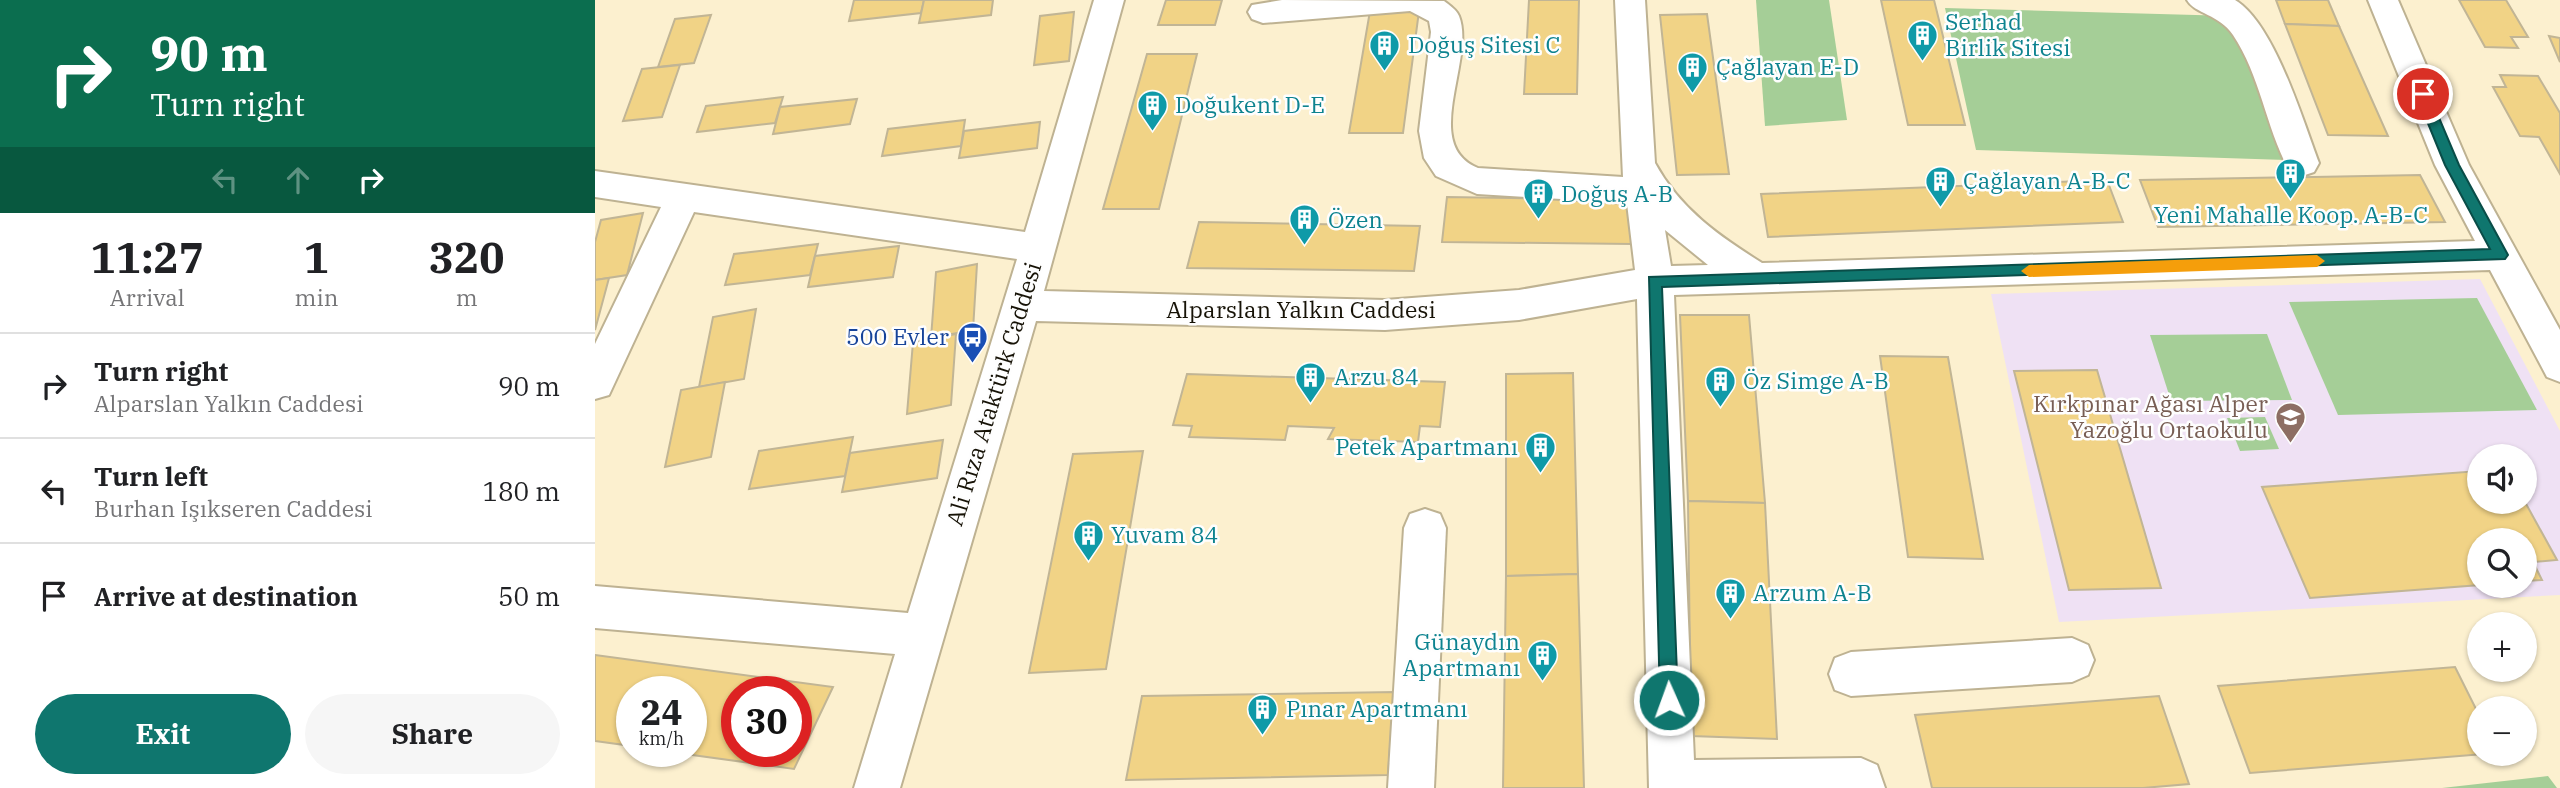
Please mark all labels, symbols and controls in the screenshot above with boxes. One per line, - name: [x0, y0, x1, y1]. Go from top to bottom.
- place label: Serhad Birlik Sitesi: [1945, 6, 2070, 62]
- building icon: Serhad Birlik Sitesi: [1905, 18, 1939, 62]
- text: 90 m: [150, 21, 268, 84]
- icon: right: [35, 28, 126, 119]
- building icon: Doğuş Sitesi C: [1368, 28, 1402, 72]
- place label: Doğuş Sitesi C: [1408, 29, 1561, 59]
- building icon: Çağlayan E-D: [1676, 50, 1710, 94]
- place label: Çağlayan E-D: [1716, 51, 1859, 81]
- pin: [2393, 64, 2453, 124]
- icon: arrive: [2404, 75, 2442, 113]
- text: Turn right: [150, 83, 305, 125]
- building icon: Doğukent D-E: [1135, 88, 1169, 132]
- place label: Doğukent D-E: [1175, 89, 1325, 119]
- building icon: Yeni Mahalle Koop. A-B-C: [2274, 157, 2308, 201]
- icon: left: [206, 161, 244, 199]
- icon: ahead: [279, 161, 317, 199]
- icon: right: [352, 161, 390, 199]
- building icon: Çağlayan A-B-C: [1923, 164, 1957, 208]
- place label: Çağlayan A-B-C: [1963, 165, 2131, 195]
- building icon: Doğuş A-B: [1521, 177, 1555, 221]
- place label: Doğuş A-B: [1561, 178, 1673, 208]
- place label: Yeni Mahalle Koop. A-B-C: [2154, 199, 2428, 229]
- building icon: Özen: [1288, 203, 1322, 247]
- place label: Özen: [1328, 204, 1383, 234]
- text: 11:27: [90, 230, 204, 285]
- text: 1: [304, 230, 329, 285]
- text: 320: [429, 230, 504, 285]
- street label: Ali Rıza Ataktürk Caddesi: [939, 258, 1047, 529]
- text: Arrival: [110, 282, 185, 312]
- text: min: [295, 282, 338, 312]
- text: m: [456, 282, 478, 312]
- street label: Alparslan Yalkın Caddesi: [1166, 294, 1436, 324]
- bus stop icon: 500 Evler: [955, 320, 989, 364]
- place label: 500 Evler: [846, 321, 949, 351]
- text: Turn right: [94, 354, 228, 388]
- building icon: Arzu 84: [1294, 360, 1328, 404]
- place label: Arzu 84: [1334, 361, 1419, 391]
- building icon: Öz Simge A-B: [1703, 364, 1737, 408]
- place label: Öz Simge A-B: [1743, 365, 1889, 395]
- icon: right: [35, 367, 73, 405]
- text: 90 m: [498, 369, 560, 403]
- text: Alparslan Yalkın Caddesi: [94, 388, 363, 418]
- place label: Kırkpınar Ağası Alper Yazoğlu Ortaokulu: [2033, 388, 2268, 444]
- school or university icon: Kırkpınar Ağası Alper Yazoğlu Ortaokulu: [2274, 400, 2308, 444]
- building icon: Petek Apartmanı: [1524, 430, 1558, 474]
- place label: Petek Apartmanı: [1335, 431, 1518, 461]
- map controls: [2467, 444, 2537, 766]
- button: sound: [2467, 444, 2537, 514]
- text: Turn left: [94, 459, 208, 493]
- icon: left: [35, 472, 73, 510]
- text: 180 m: [482, 474, 560, 508]
- text: Burhan Işıkseren Caddesi: [94, 493, 373, 523]
- building icon: Yuvam 84: [1071, 518, 1105, 562]
- place label: Yuvam 84: [1111, 519, 1218, 549]
- button: search: [2467, 528, 2537, 598]
- building icon: Arzum A-B: [1713, 576, 1747, 620]
- icon: arrive: [35, 577, 73, 615]
- place label: Arzum A-B: [1753, 577, 1872, 607]
- text: Arrive at destination: [94, 579, 358, 613]
- text: 50 m: [498, 579, 560, 613]
- button: +: [2467, 612, 2537, 682]
- place label: Günaydın Apartmanı: [1403, 626, 1520, 682]
- building icon: Günaydın Apartmanı: [1526, 638, 1560, 682]
- position arrow: [1632, 663, 1706, 737]
- speed limit sign: 30: [721, 676, 812, 767]
- text: 24: [640, 689, 683, 735]
- building icon: Pınar Apartmanı: [1246, 692, 1280, 736]
- place label: Pınar Apartmanı: [1286, 693, 1468, 723]
- button: Exit: [35, 694, 291, 774]
- button: Share: [305, 694, 560, 774]
- button: −: [2467, 696, 2537, 766]
- text: km/h: [639, 727, 684, 750]

